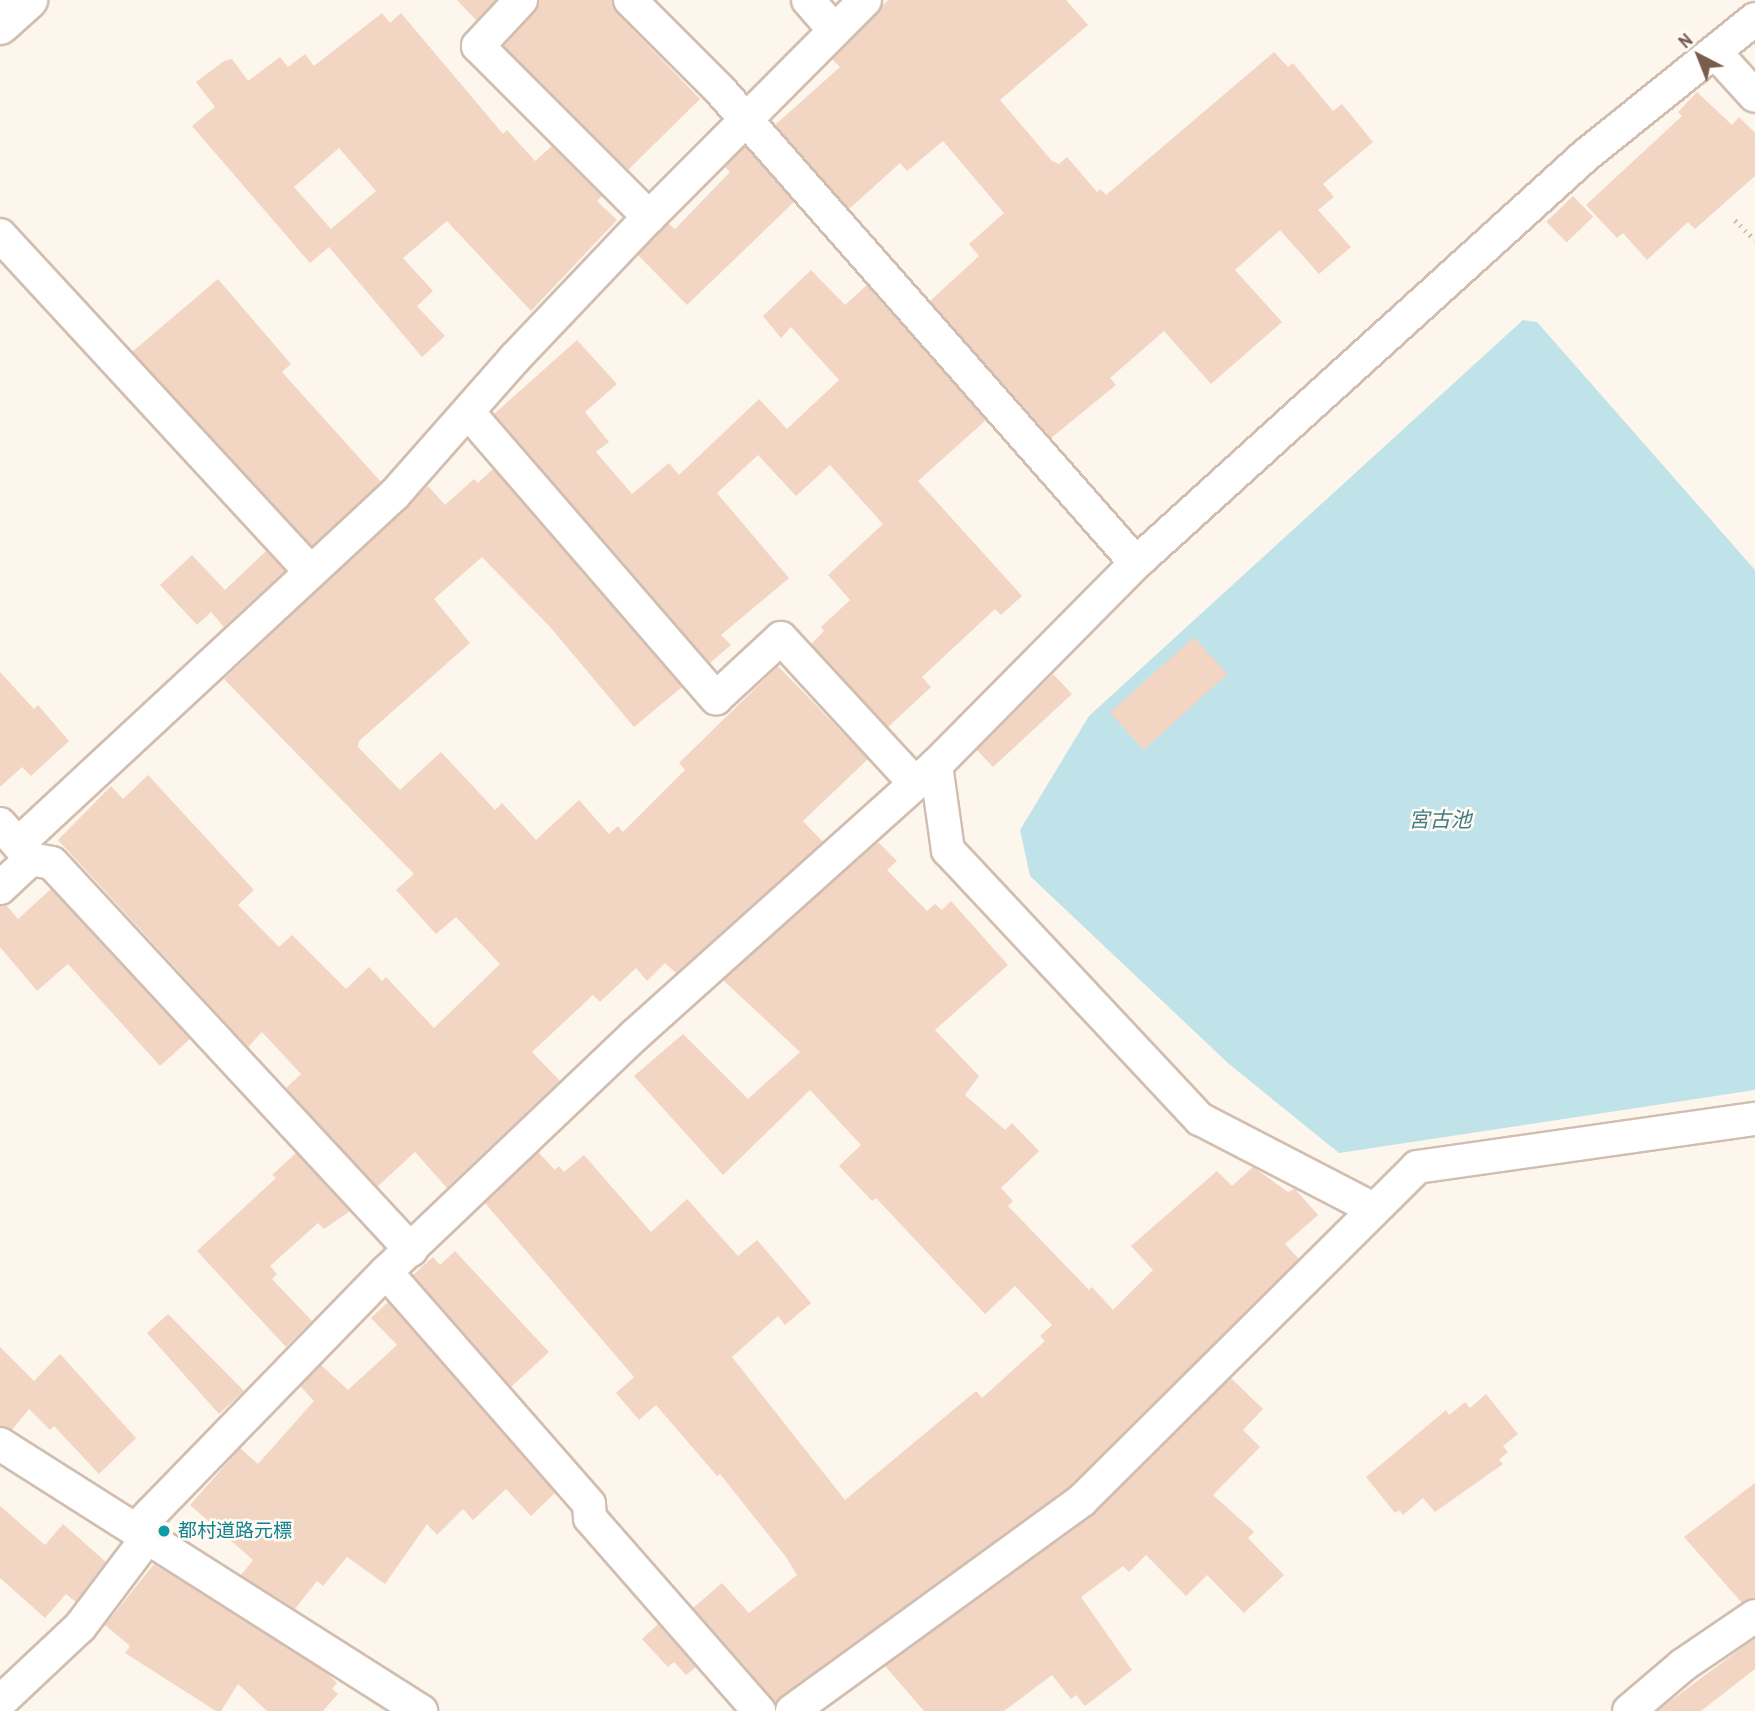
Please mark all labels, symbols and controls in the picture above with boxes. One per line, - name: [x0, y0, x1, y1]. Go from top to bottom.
- north arrow: [1664, 21, 1734, 91]
- text: N: [1672, 27, 1698, 54]
- water label: 宮古池: [1409, 807, 1471, 833]
- place label: 都村道路元標: [178, 1520, 292, 1542]
- marker: 都村道路元標: [156, 1523, 172, 1539]

